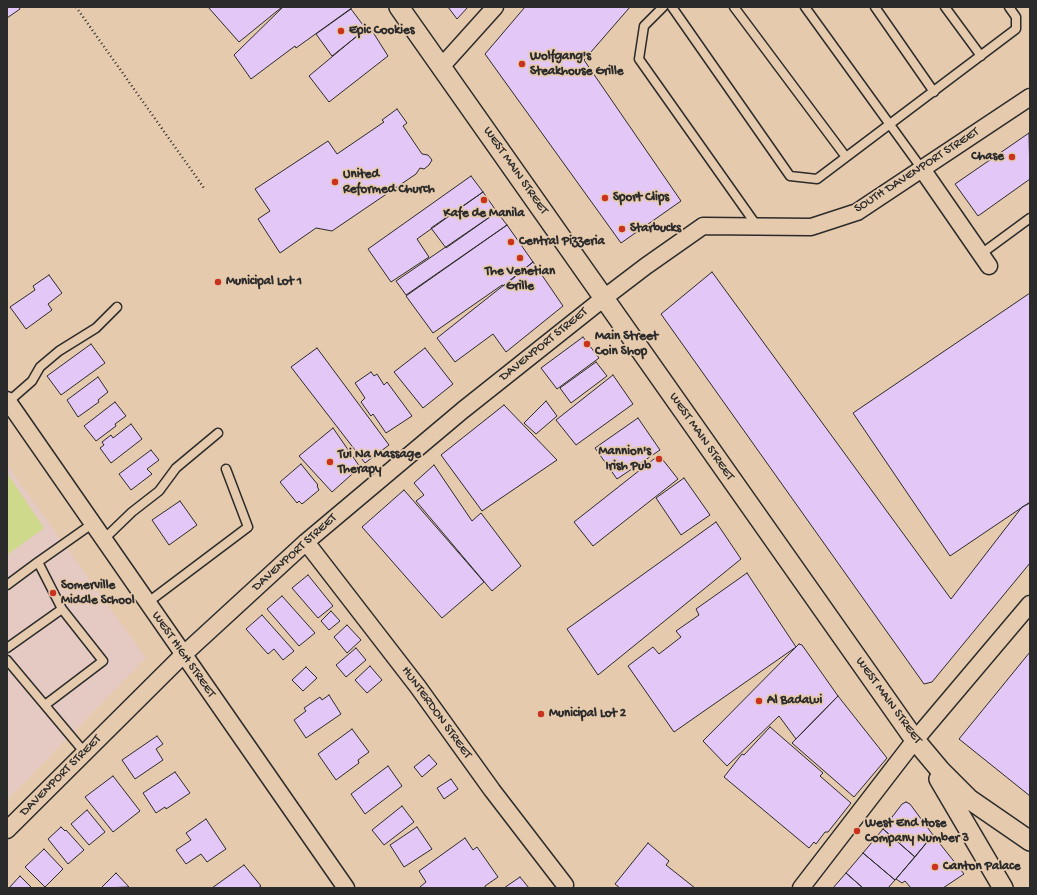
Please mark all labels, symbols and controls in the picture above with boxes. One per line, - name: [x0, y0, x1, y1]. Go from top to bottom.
- place label: Epic Cookies: [349, 23, 414, 39]
- marker: Epic Cookies: [336, 26, 346, 36]
- place label: Wolfgang's Steakhouse Grille: [530, 49, 624, 80]
- marker: Wolfgang's Steakhouse Grille: [517, 59, 527, 69]
- street label: WEST MAIN STREET: [479, 124, 551, 218]
- street label: SOUTH DAVENPORT STREET: [852, 125, 982, 217]
- place label: Chase: [971, 149, 1004, 165]
- marker: Chase: [1007, 152, 1017, 162]
- place label: United Reformed Church: [343, 167, 435, 198]
- marker: United Reformed Church: [330, 177, 340, 187]
- place label: Sport Clips: [613, 190, 669, 206]
- marker: Sport Clips: [600, 193, 610, 203]
- marker: Kafe de Manila: [479, 195, 489, 205]
- place label: Kafe de Manila: [444, 206, 524, 222]
- place label: Starbucks: [630, 221, 681, 237]
- marker: Starbucks: [617, 224, 627, 234]
- place label: Central Pizzeria: [519, 234, 605, 250]
- marker: Central Pizzeria: [506, 237, 516, 247]
- marker: The Venetian Grille: [515, 253, 525, 263]
- place label: The Venetian Grille: [485, 264, 555, 295]
- place label: Municipal Lot 1: [226, 274, 302, 290]
- marker: Municipal Lot 1: [213, 277, 223, 287]
- street label: DAVENPORT STREET: [497, 305, 591, 385]
- place label: Main Street Coin Shop: [595, 329, 658, 360]
- marker: Main Street Coin Shop: [582, 339, 592, 349]
- street label: WEST MAIN STREET: [665, 390, 737, 484]
- place label: Mannion's Irish Pub: [599, 444, 651, 475]
- place label: Tui Na Massage Therapy: [338, 447, 421, 478]
- marker: Mannion's Irish Pub: [654, 454, 664, 464]
- marker: Tui Na Massage Therapy: [325, 457, 335, 467]
- street label: DAVENPORT STREET: [249, 511, 341, 595]
- place label: Somerville Middle School: [61, 578, 135, 609]
- marker: Somerville Middle School: [48, 588, 58, 598]
- street label: WEST HIGH STREET: [147, 609, 219, 701]
- street label: WEST MAIN STREET: [851, 654, 925, 748]
- street label: HUNTERDON STREET: [397, 664, 475, 762]
- place label: Al Badawi: [767, 693, 822, 709]
- marker: Al Badawi: [754, 696, 764, 706]
- place label: Municipal Lot 2: [549, 706, 626, 722]
- marker: Municipal Lot 2: [536, 709, 546, 719]
- street label: DAVENPORT STREET: [17, 732, 105, 820]
- place label: West End Hose Company Number 3: [865, 816, 969, 847]
- marker: West End Hose Company Number 3: [852, 826, 862, 836]
- place label: Canton Palace: [943, 859, 1020, 875]
- marker: Canton Palace: [930, 862, 940, 872]

